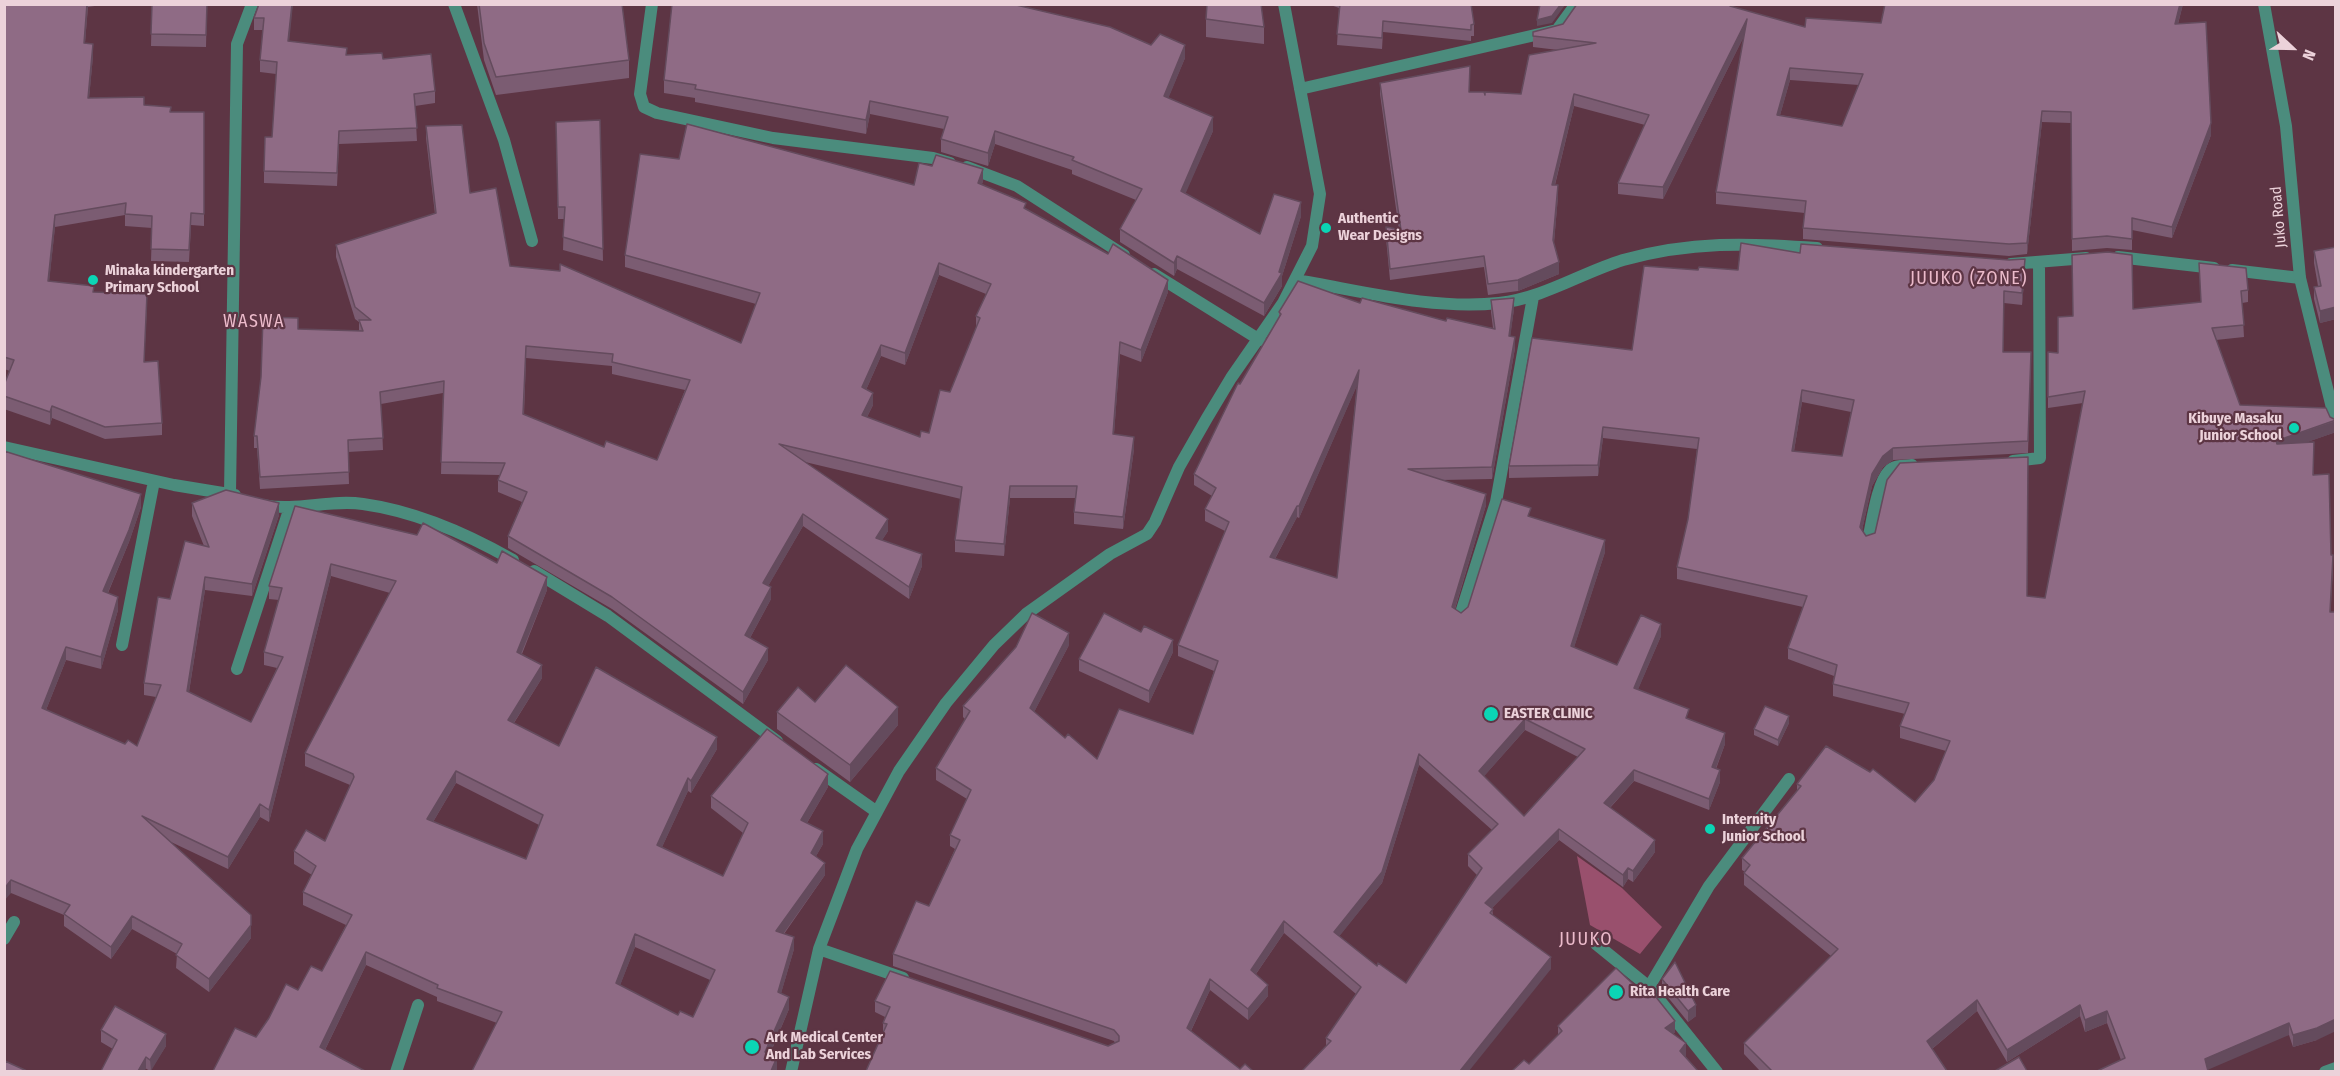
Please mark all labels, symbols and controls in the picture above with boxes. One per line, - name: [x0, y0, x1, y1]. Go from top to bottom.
- north arrow: [2262, 18, 2322, 78]
- text: N: [2299, 47, 2320, 63]
- street label: Juko Road: [2267, 186, 2291, 248]
- place label: Authentic Wear Designs: [1338, 210, 1422, 245]
- marker: Authentic Wear Designs: [1319, 221, 1333, 235]
- place label: Minaka kindergarten Primary School: [105, 262, 234, 297]
- district label: JUUKO (ZONE): [1910, 268, 2028, 290]
- marker: Minaka kindergarten Primary School: [86, 273, 100, 287]
- district label: WASWA: [223, 311, 285, 333]
- place label: Kibuye Masaku Junior School: [2188, 410, 2282, 445]
- marker: Kibuye Masaku Junior School: [2287, 421, 2301, 435]
- marker: EASTER CLINIC: [1482, 705, 1500, 723]
- place label: EASTER CLINIC: [1504, 705, 1592, 723]
- place label: Internity Junior School: [1722, 811, 1805, 846]
- marker: Internity Junior School: [1703, 822, 1717, 836]
- district label: JUUKO: [1559, 929, 1613, 951]
- marker: Rita Health Care: [1607, 983, 1625, 1001]
- place label: Rita Health Care: [1630, 983, 1730, 1001]
- place label: Ark Medical Center And Lab Services: [766, 1029, 883, 1064]
- marker: Ark Medical Center And Lab Services: [743, 1038, 761, 1056]

